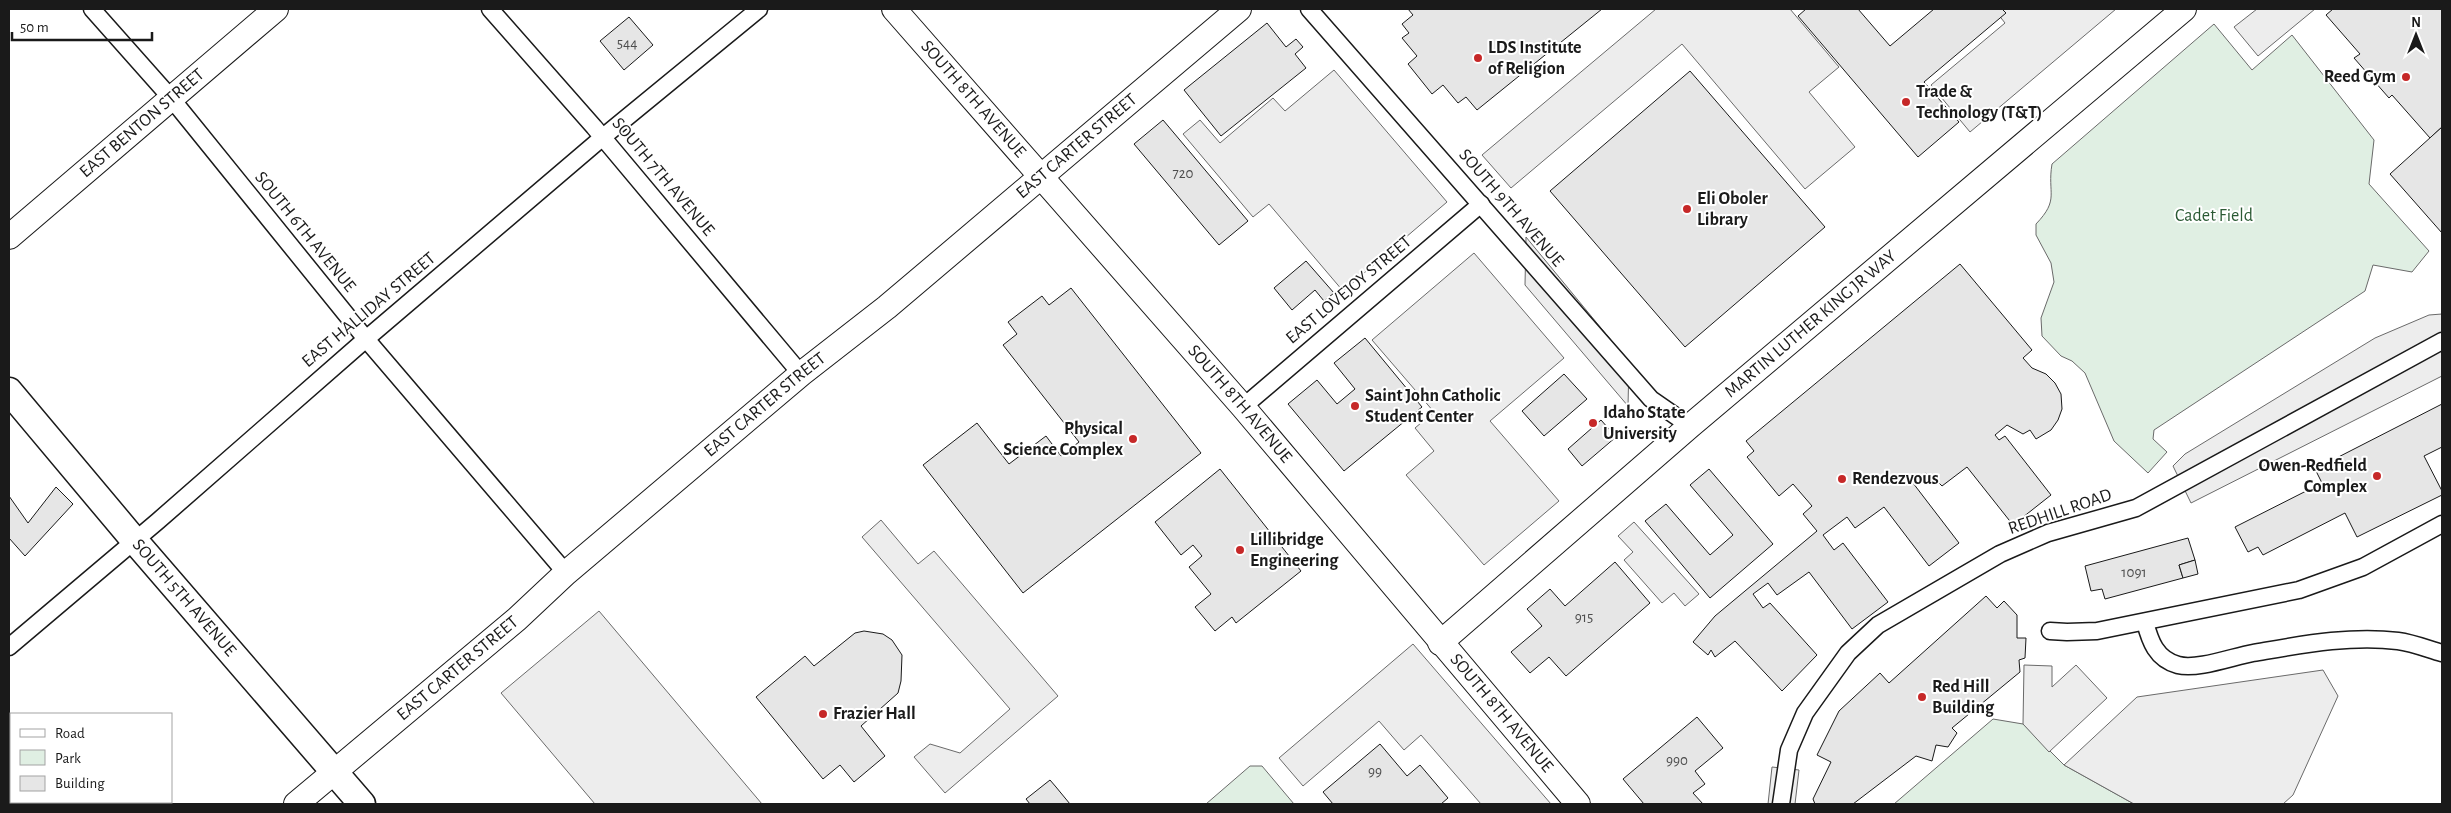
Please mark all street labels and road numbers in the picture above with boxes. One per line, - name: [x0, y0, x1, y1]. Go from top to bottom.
- street label: SOUTH 8TH AVENUE: [917, 37, 1029, 161]
- street label: EAST BENTON STREET: [76, 65, 208, 181]
- street label: EAST CARTER STREET: [1013, 90, 1141, 202]
- street label: SOUTH 7TH AVENUE: [609, 115, 718, 240]
- street label: SOUTH 9TH AVENUE: [1455, 146, 1567, 270]
- street label: SOUTH 6TH AVENUE: [251, 168, 359, 296]
- street label: EAST LOVEJOY STREET: [1283, 232, 1415, 348]
- street label: MARTIN LUTHER KING JR WAY: [1721, 247, 1900, 401]
- street label: EAST HALLIDAY STREET: [299, 249, 439, 371]
- street label: SOUTH 8TH AVENUE: [1184, 342, 1295, 467]
- street label: EAST CARTER STREET: [701, 349, 829, 461]
- street label: REDHILL ROAD: [2006, 486, 2114, 538]
- street label: SOUTH 5TH AVENUE: [129, 536, 239, 660]
- street label: EAST CARTER STREET: [394, 613, 522, 724]
- street label: SOUTH 8TH AVENUE: [1446, 650, 1557, 776]

